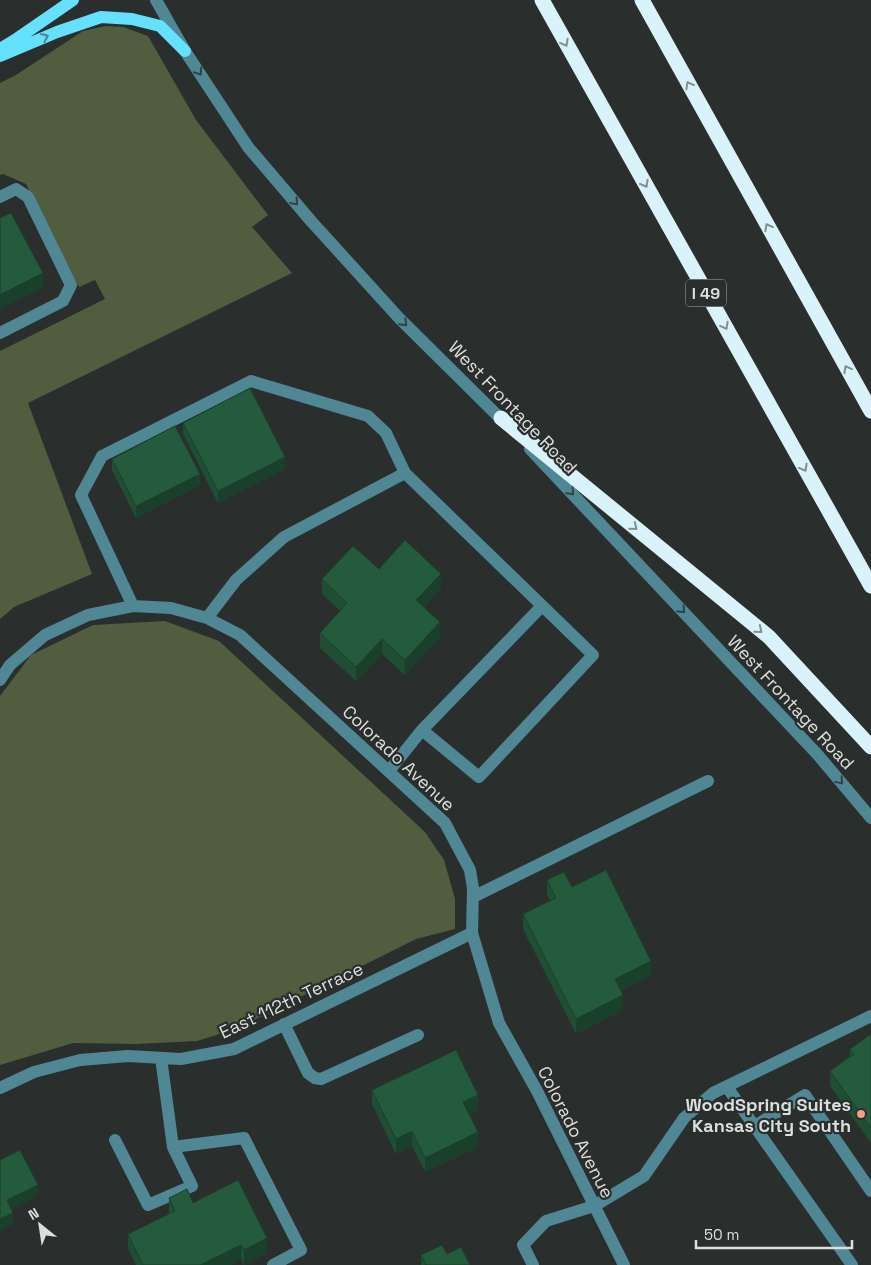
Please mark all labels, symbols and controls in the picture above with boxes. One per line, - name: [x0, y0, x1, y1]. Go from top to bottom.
- one-way arrow: [40, 33, 49, 43]
- one-way arrow: [559, 37, 569, 46]
- one-way arrow: [193, 66, 202, 75]
- one-way arrow: [686, 81, 696, 90]
- one-way arrow: [639, 179, 649, 188]
- one-way arrow: [290, 197, 299, 206]
- one-way arrow: [765, 223, 775, 232]
- road number: I 49: [686, 280, 726, 306]
- one-way arrow: [399, 317, 408, 326]
- one-way arrow: [718, 320, 728, 329]
- street label: West Frontage Road: [444, 336, 582, 478]
- one-way arrow: [844, 365, 854, 374]
- one-way arrow: [798, 462, 808, 471]
- one-way arrow: [565, 486, 574, 495]
- one-way arrow: [628, 521, 637, 530]
- one-way arrow: [676, 604, 685, 613]
- one-way arrow: [754, 624, 763, 633]
- street label: West Frontage Road: [723, 630, 859, 774]
- street label: Colorado Avenue: [338, 700, 460, 816]
- one-way arrow: [834, 775, 843, 784]
- street label: East 112th Terrace: [215, 957, 367, 1043]
- street label: Colorado Avenue: [533, 1062, 619, 1202]
- place label: WoodSpring Suites Kansas City South: [685, 1093, 851, 1137]
- marker: WoodSpring Suites Kansas City South: [855, 1108, 867, 1120]
- north arrow: [15, 1200, 65, 1250]
- text: N: [25, 1204, 42, 1224]
- scale bar: [696, 1218, 852, 1250]
- text: 50 m: [704, 1225, 739, 1244]

